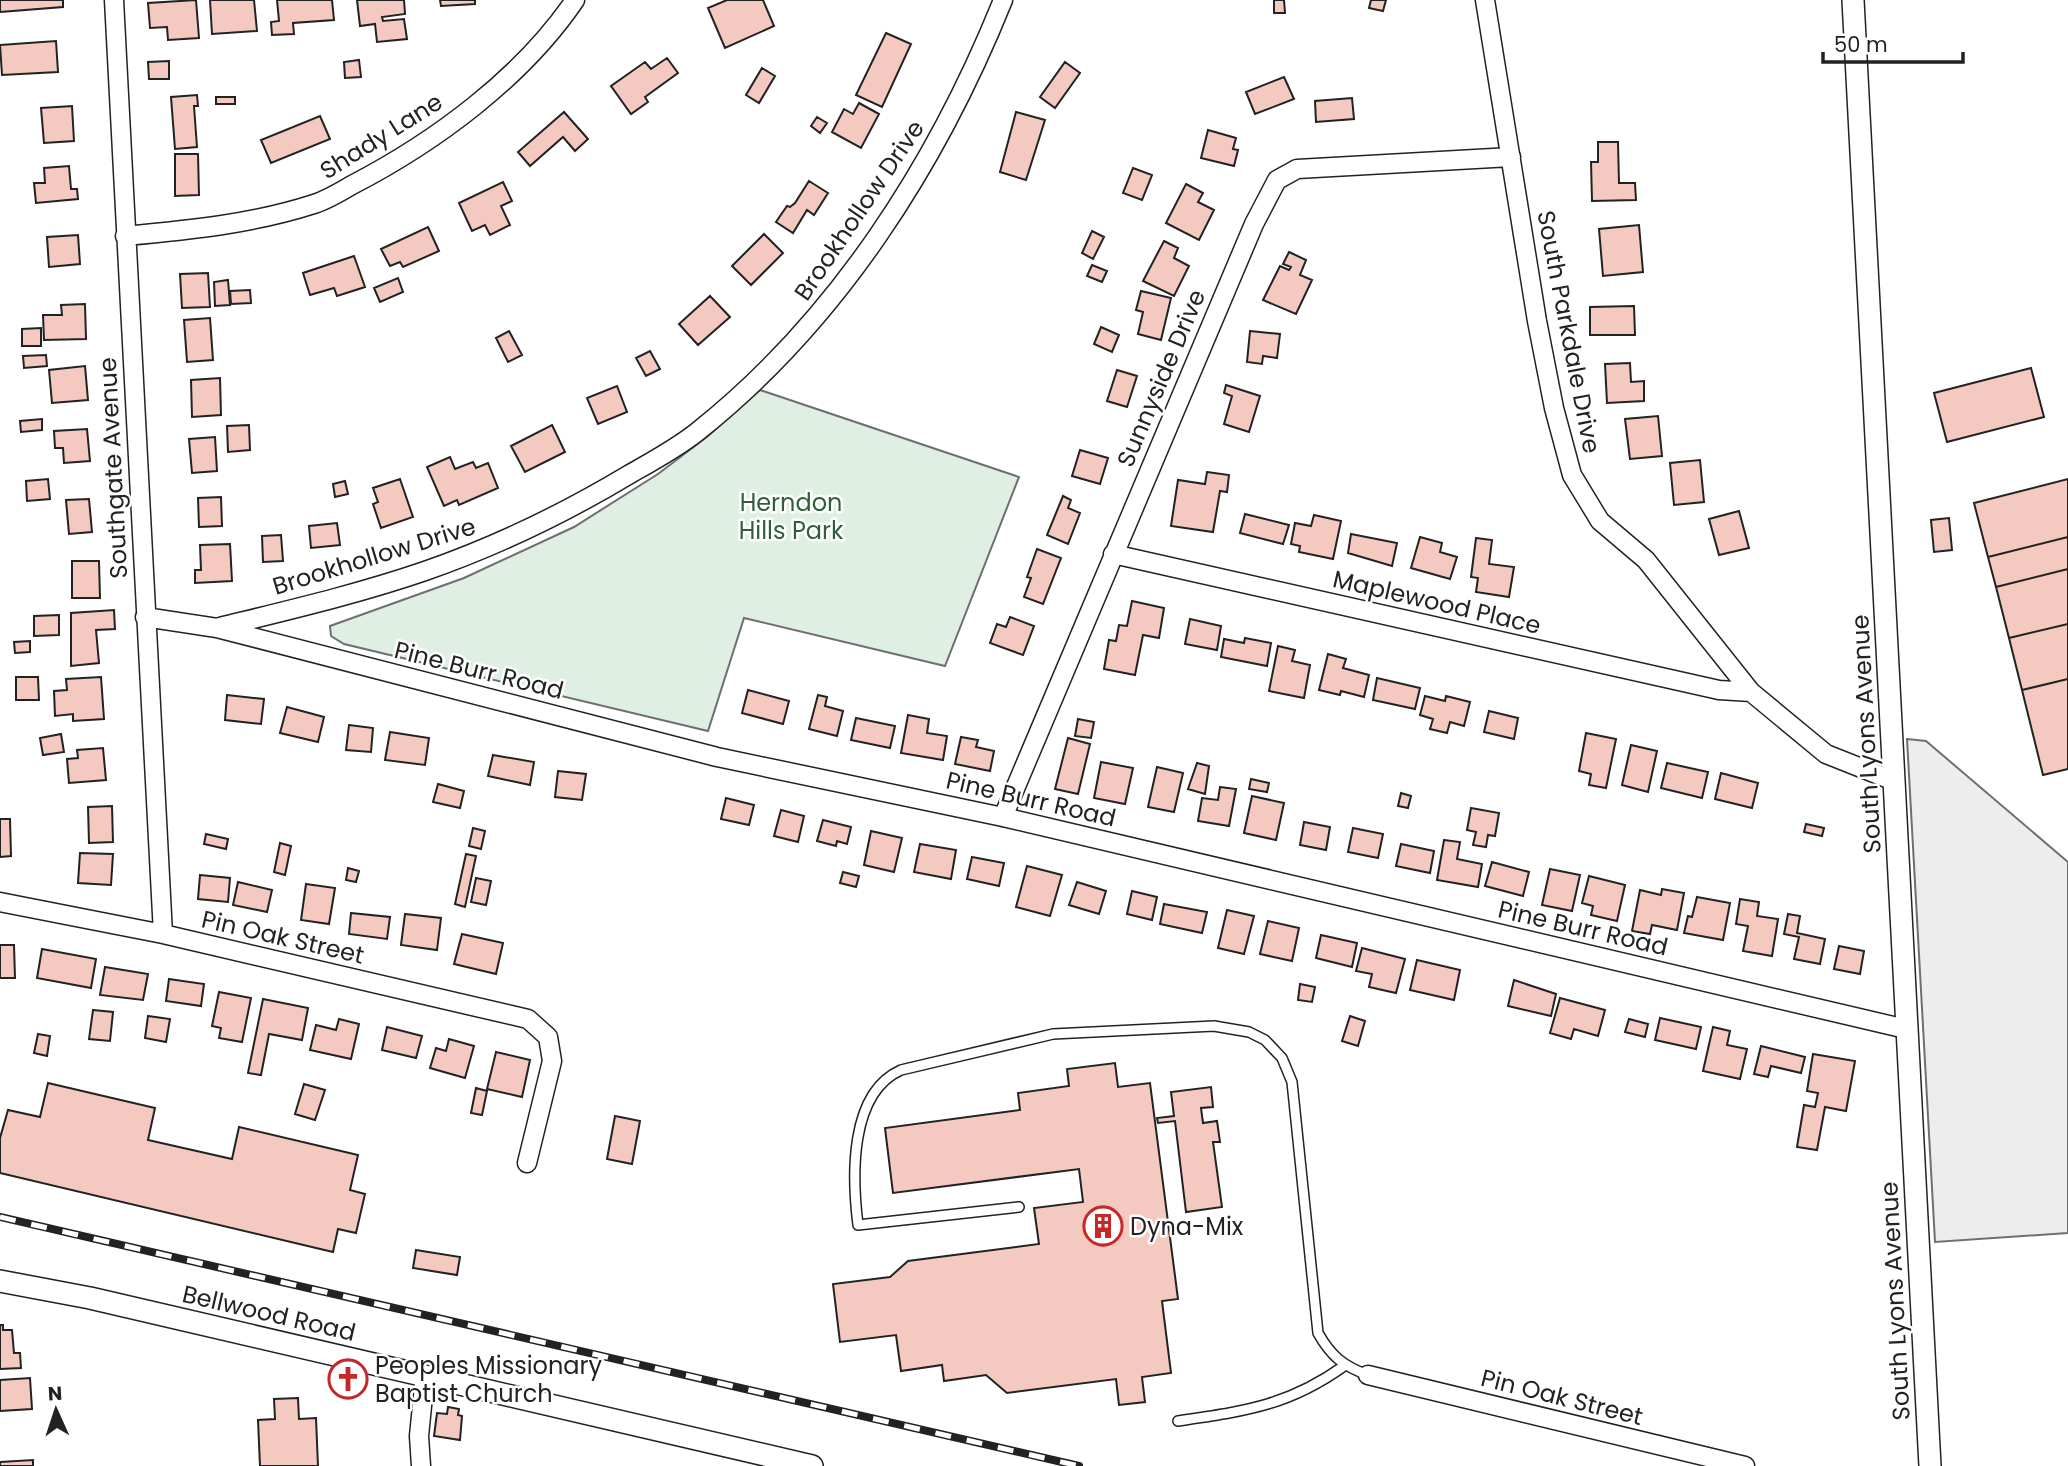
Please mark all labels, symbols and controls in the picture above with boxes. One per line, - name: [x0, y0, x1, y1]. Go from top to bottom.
- scale bar: [1823, 21, 1963, 65]
- text: 50 m: [1834, 30, 1888, 59]
- street label: Shady Lane: [313, 85, 449, 187]
- street label: Brookhollow Drive: [786, 113, 932, 307]
- street label: South Parkdale Drive: [1529, 208, 1609, 456]
- street label: Sunnyside Drive: [1109, 284, 1213, 472]
- street label: Southgate Avenue: [91, 357, 135, 579]
- park label: Herndon Hills Park: [739, 486, 844, 547]
- street label: Brookhollow Drive: [268, 509, 480, 603]
- street label: Maplewood Place: [1330, 562, 1544, 642]
- street label: South Lyons Avenue: [1843, 614, 1889, 854]
- street label: Pine Burr Road: [391, 633, 567, 707]
- street label: Pine Burr Road: [943, 763, 1119, 835]
- street label: Pine Burr Road: [1495, 892, 1671, 964]
- street label: Pin Oak Street: [199, 902, 367, 972]
- street label: South Lyons Avenue: [1872, 1181, 1918, 1421]
- building icon: Dyna-Mix: [1082, 1205, 1124, 1247]
- place label: Dyna-Mix: [1130, 1210, 1244, 1243]
- street label: Bellwood Road: [179, 1277, 359, 1349]
- place label: Peoples Missionary Baptist Church: [375, 1349, 603, 1410]
- church icon: Peoples Missionary Baptist Church: [327, 1358, 369, 1400]
- street label: Pin Oak Street: [1478, 1361, 1646, 1433]
- north arrow: [21, 1375, 91, 1445]
- text: N: [47, 1380, 63, 1407]

